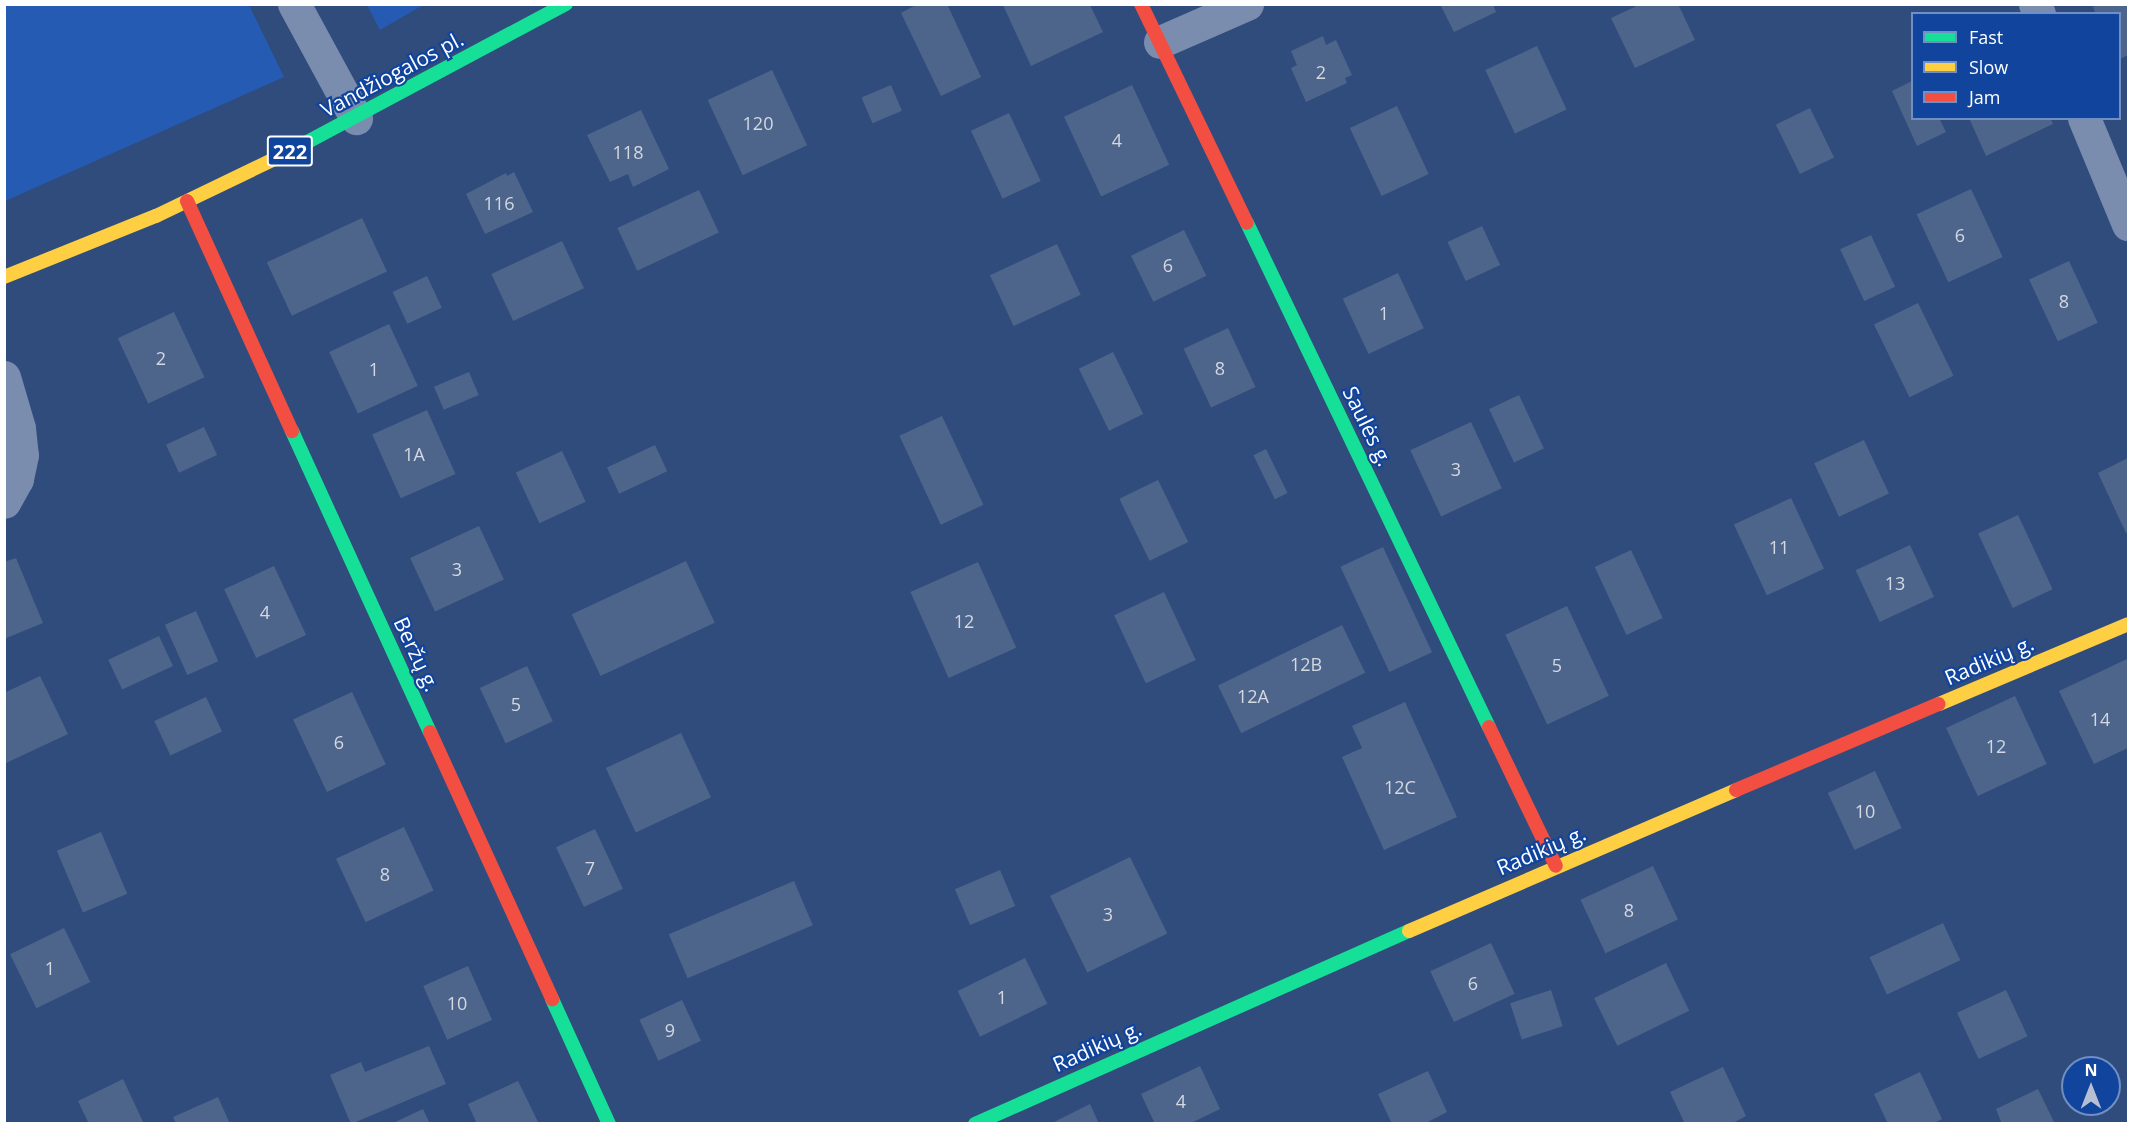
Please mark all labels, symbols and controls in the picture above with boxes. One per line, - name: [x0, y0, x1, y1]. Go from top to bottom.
- legend: [1911, 12, 2121, 120]
- text: Fast: [1969, 25, 2003, 49]
- street label: Vandžiogalos pl.: [316, 26, 468, 122]
- text: Slow: [1969, 55, 2008, 79]
- house number: 2: [1316, 61, 1326, 83]
- text: Jam: [1969, 85, 2001, 109]
- house number: 120: [743, 112, 773, 134]
- house number: 4: [1112, 129, 1122, 151]
- road number: 222: [266, 134, 314, 168]
- house number: 118: [613, 141, 643, 163]
- house number: 116: [484, 192, 514, 214]
- house number: 6: [1955, 224, 1965, 246]
- house number: 6: [1163, 254, 1173, 276]
- house number: 8: [2059, 290, 2069, 312]
- house number: 1: [1379, 302, 1389, 324]
- house number: 2: [156, 347, 166, 369]
- house number: 8: [1215, 357, 1225, 379]
- house number: 1: [369, 358, 379, 380]
- street label: Saulės g.: [1338, 382, 1398, 470]
- house number: 1A: [403, 443, 425, 465]
- house number: 3: [1451, 458, 1461, 480]
- house number: 11: [1769, 536, 1789, 558]
- house number: 3: [452, 558, 462, 580]
- house number: 13: [1885, 572, 1905, 594]
- house number: 4: [260, 601, 270, 623]
- house number: 12: [954, 610, 974, 632]
- street label: Beržų g.: [389, 613, 445, 695]
- street label: Radikių g.: [1941, 630, 2037, 690]
- house number: 12B: [1290, 653, 1322, 675]
- house number: 5: [1552, 654, 1562, 676]
- house number: 12A: [1237, 685, 1269, 707]
- house number: 5: [511, 693, 521, 715]
- house number: 14: [2090, 708, 2110, 730]
- house number: 6: [334, 731, 344, 753]
- house number: 12: [1986, 735, 2006, 757]
- house number: 12C: [1384, 776, 1416, 798]
- house number: 10: [1855, 800, 1875, 822]
- street label: Radikių g.: [1493, 820, 1589, 880]
- house number: 7: [585, 857, 595, 879]
- house number: 8: [380, 863, 390, 885]
- house number: 8: [1624, 899, 1634, 921]
- house number: 3: [1103, 903, 1113, 925]
- house number: 1: [45, 957, 55, 979]
- house number: 6: [1468, 972, 1478, 994]
- house number: 1: [997, 986, 1007, 1008]
- house number: 10: [447, 992, 467, 1014]
- street label: Radikių g.: [1049, 1015, 1145, 1077]
- house number: 9: [665, 1019, 675, 1041]
- north arrow: [2061, 1056, 2121, 1116]
- text: N: [2084, 1059, 2098, 1081]
- house number: 4: [1176, 1090, 1186, 1112]

